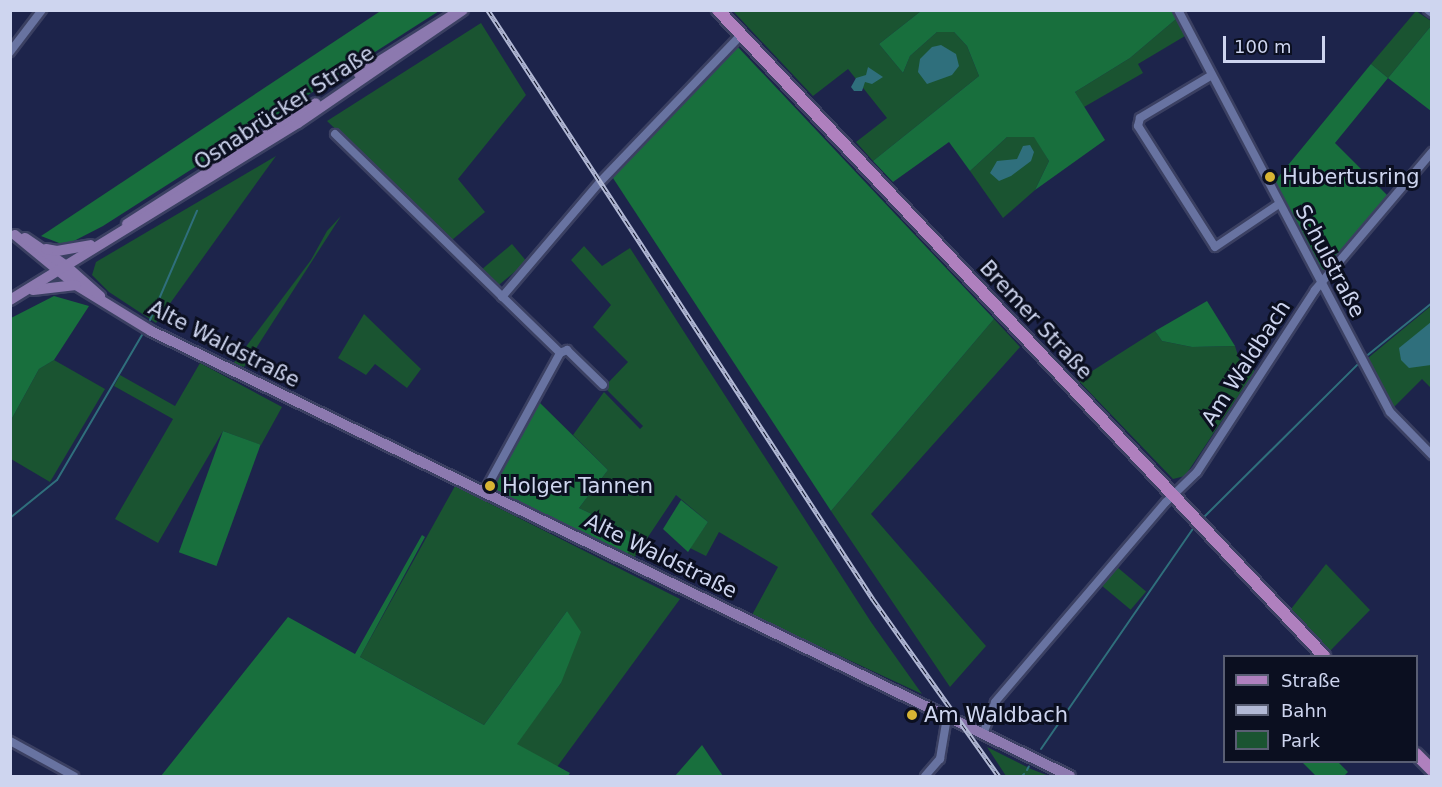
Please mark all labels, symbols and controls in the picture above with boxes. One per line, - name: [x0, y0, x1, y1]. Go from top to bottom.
- scale bar: [1226, 24, 1328, 62]
- text: 100 m: [1234, 36, 1292, 57]
- street label: Osnabrücker Straße: [189, 40, 379, 176]
- place label: Hubertusring: [1282, 164, 1420, 190]
- marker: Hubertusring: [1263, 170, 1277, 184]
- street label: Schulstraße: [1290, 200, 1370, 322]
- street label: Bremer Straße: [974, 255, 1098, 385]
- street label: Alte Waldstraße: [144, 295, 304, 393]
- street label: Am Waldbach: [1196, 296, 1296, 430]
- place label: Holger Tannen: [502, 473, 653, 499]
- marker: Holger Tannen: [483, 479, 497, 493]
- street label: Alte Waldstraße: [581, 508, 741, 604]
- legend: [1223, 655, 1418, 763]
- text: Straße: [1281, 670, 1340, 691]
- text: Bahn: [1281, 700, 1327, 721]
- place label: Am Waldbach: [924, 702, 1068, 728]
- marker: Am Waldbach: [905, 708, 919, 722]
- text: Park: [1281, 730, 1320, 751]

